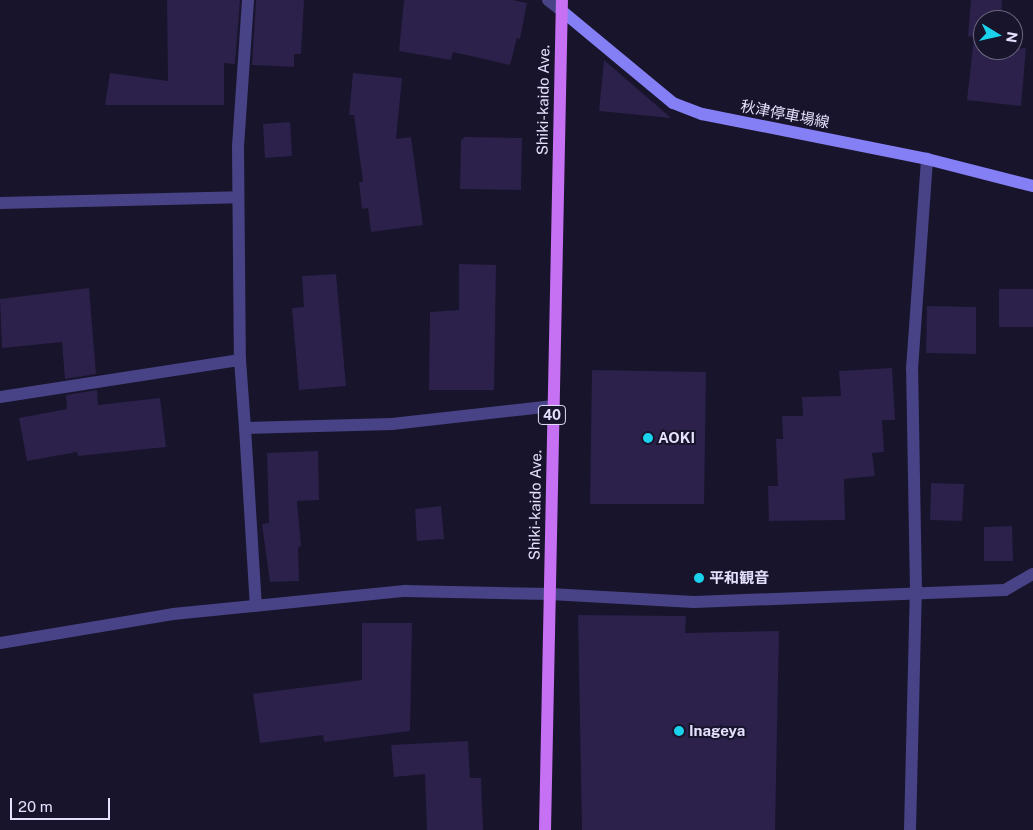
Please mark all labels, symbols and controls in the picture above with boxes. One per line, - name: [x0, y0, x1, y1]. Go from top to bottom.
- north arrow: [973, 10, 1023, 60]
- text: N: [1003, 31, 1021, 44]
- street label: Shiki-kaido Ave.: [533, 45, 553, 155]
- street label: 秋津停車場線: [739, 97, 831, 131]
- road number: 40: [537, 404, 567, 426]
- place label: AOKI: [658, 429, 695, 447]
- marker: AOKI: [642, 432, 654, 444]
- street label: Shiki-kaido Ave.: [525, 450, 545, 560]
- place label: 平和観音: [709, 569, 769, 587]
- marker: 平和観音: [693, 572, 705, 584]
- place label: Inageya: [689, 722, 745, 740]
- marker: Inageya: [673, 725, 685, 737]
- scale bar: [12, 788, 112, 820]
- text: 20 m: [18, 798, 53, 815]

